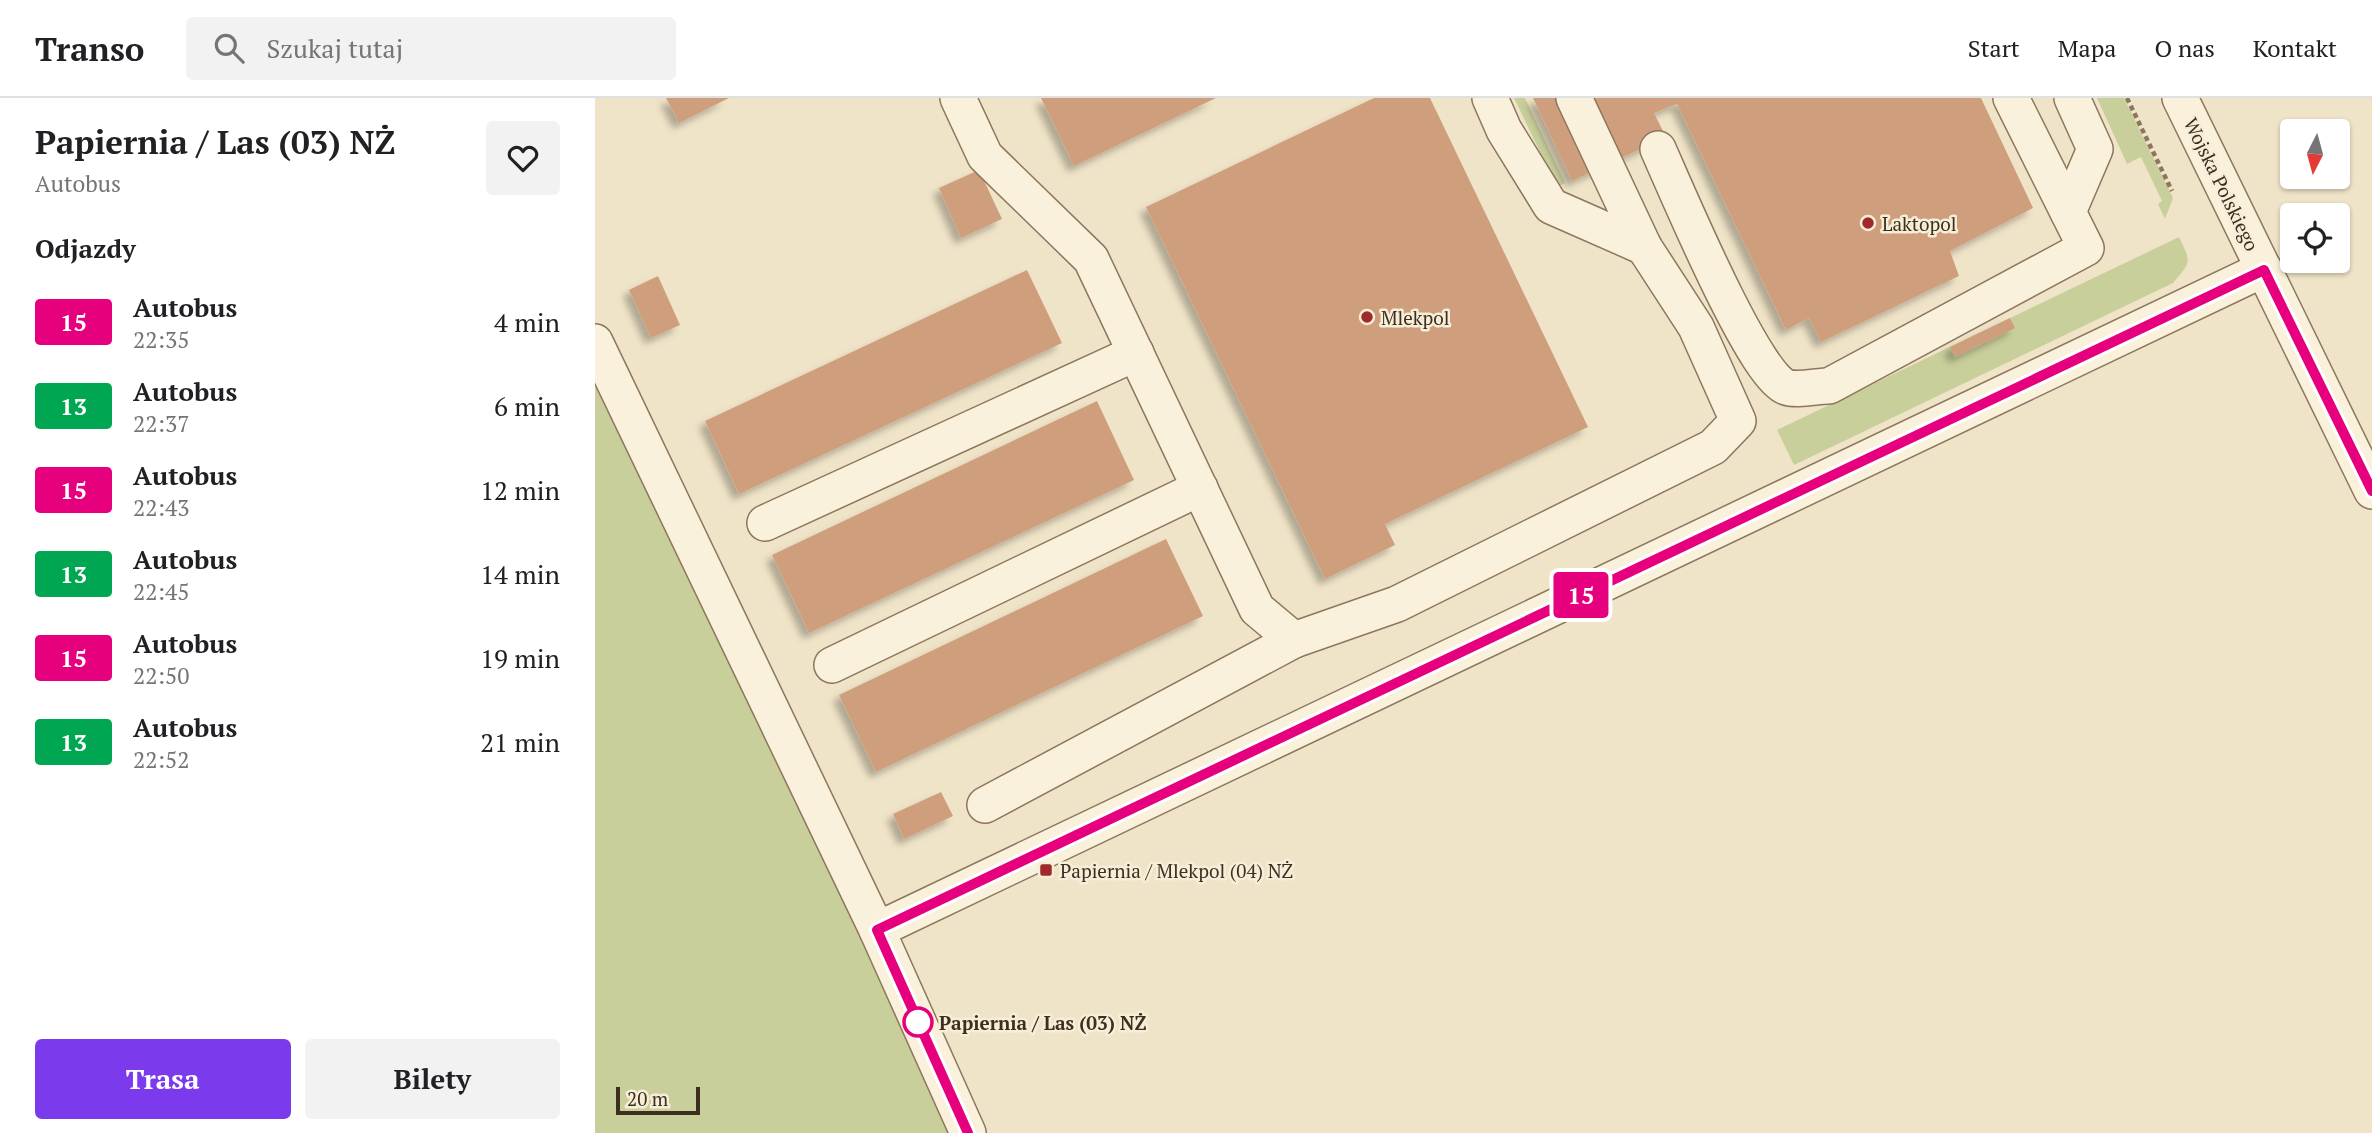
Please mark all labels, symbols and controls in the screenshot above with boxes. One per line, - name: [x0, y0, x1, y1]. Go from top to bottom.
- search box: [186, 17, 676, 80]
- text: Transo: [35, 27, 144, 70]
- icon: search: [210, 29, 248, 67]
- text: Szukaj tutaj: [266, 31, 403, 65]
- text: Start: [1968, 32, 2020, 64]
- text: Mapa: [2058, 32, 2116, 64]
- text: O nas: [2154, 32, 2215, 64]
- text: Kontakt: [2253, 32, 2337, 64]
- street label: Wojska Polskiego: [2179, 113, 2265, 255]
- north arrow: [2280, 119, 2350, 189]
- map controls: [2280, 119, 2350, 273]
- text: Papiernia / Las (03) NŻ: [35, 120, 395, 163]
- button: heart: [486, 121, 560, 195]
- text: Autobus: [35, 168, 121, 199]
- button: locate: [2280, 203, 2350, 273]
- place label: Laktopol: [1882, 211, 1956, 236]
- marker: Laktopol: [1860, 215, 1876, 231]
- text: Odjazdy: [35, 231, 136, 265]
- text: Autobus: [133, 290, 237, 324]
- text: 4 min: [494, 305, 560, 339]
- place label: Mlekpol: [1381, 305, 1450, 330]
- text: 15: [60, 306, 87, 338]
- marker: Mlekpol: [1359, 309, 1375, 325]
- text: 22:35: [133, 324, 190, 355]
- text: Autobus: [133, 374, 237, 408]
- text: 6 min: [494, 389, 560, 423]
- text: 13: [60, 390, 87, 422]
- text: 22:37: [133, 408, 190, 439]
- text: Autobus: [133, 458, 237, 492]
- text: 12 min: [480, 473, 560, 507]
- text: 15: [60, 474, 87, 506]
- text: 22:43: [133, 492, 190, 523]
- text: Autobus: [133, 542, 237, 576]
- text: 14 min: [480, 557, 560, 591]
- text: 13: [60, 558, 87, 590]
- line badge: 15: [1549, 572, 1613, 618]
- text: 22:45: [133, 576, 190, 607]
- text: 15: [1567, 579, 1595, 611]
- text: Autobus: [133, 626, 237, 660]
- text: 19 min: [480, 641, 560, 675]
- text: 15: [60, 642, 87, 674]
- text: 22:50: [133, 660, 190, 691]
- text: Autobus: [133, 710, 237, 744]
- text: 21 min: [480, 725, 560, 759]
- text: 13: [60, 726, 87, 758]
- text: 22:52: [133, 744, 190, 775]
- place label: Papiernia / Mlekpol (04) NŻ: [1060, 858, 1293, 883]
- marker: Papiernia / Mlekpol (04) NŻ: [1038, 862, 1054, 878]
- marker: Papiernia / Las (03) NŻ: [903, 1007, 933, 1037]
- place label: Papiernia / Las (03) NŻ: [939, 1010, 1147, 1035]
- button: Trasa: [35, 1039, 291, 1119]
- button: Bilety: [305, 1039, 560, 1119]
- scale bar: [616, 1084, 700, 1116]
- text: 20 m: [627, 1086, 668, 1111]

